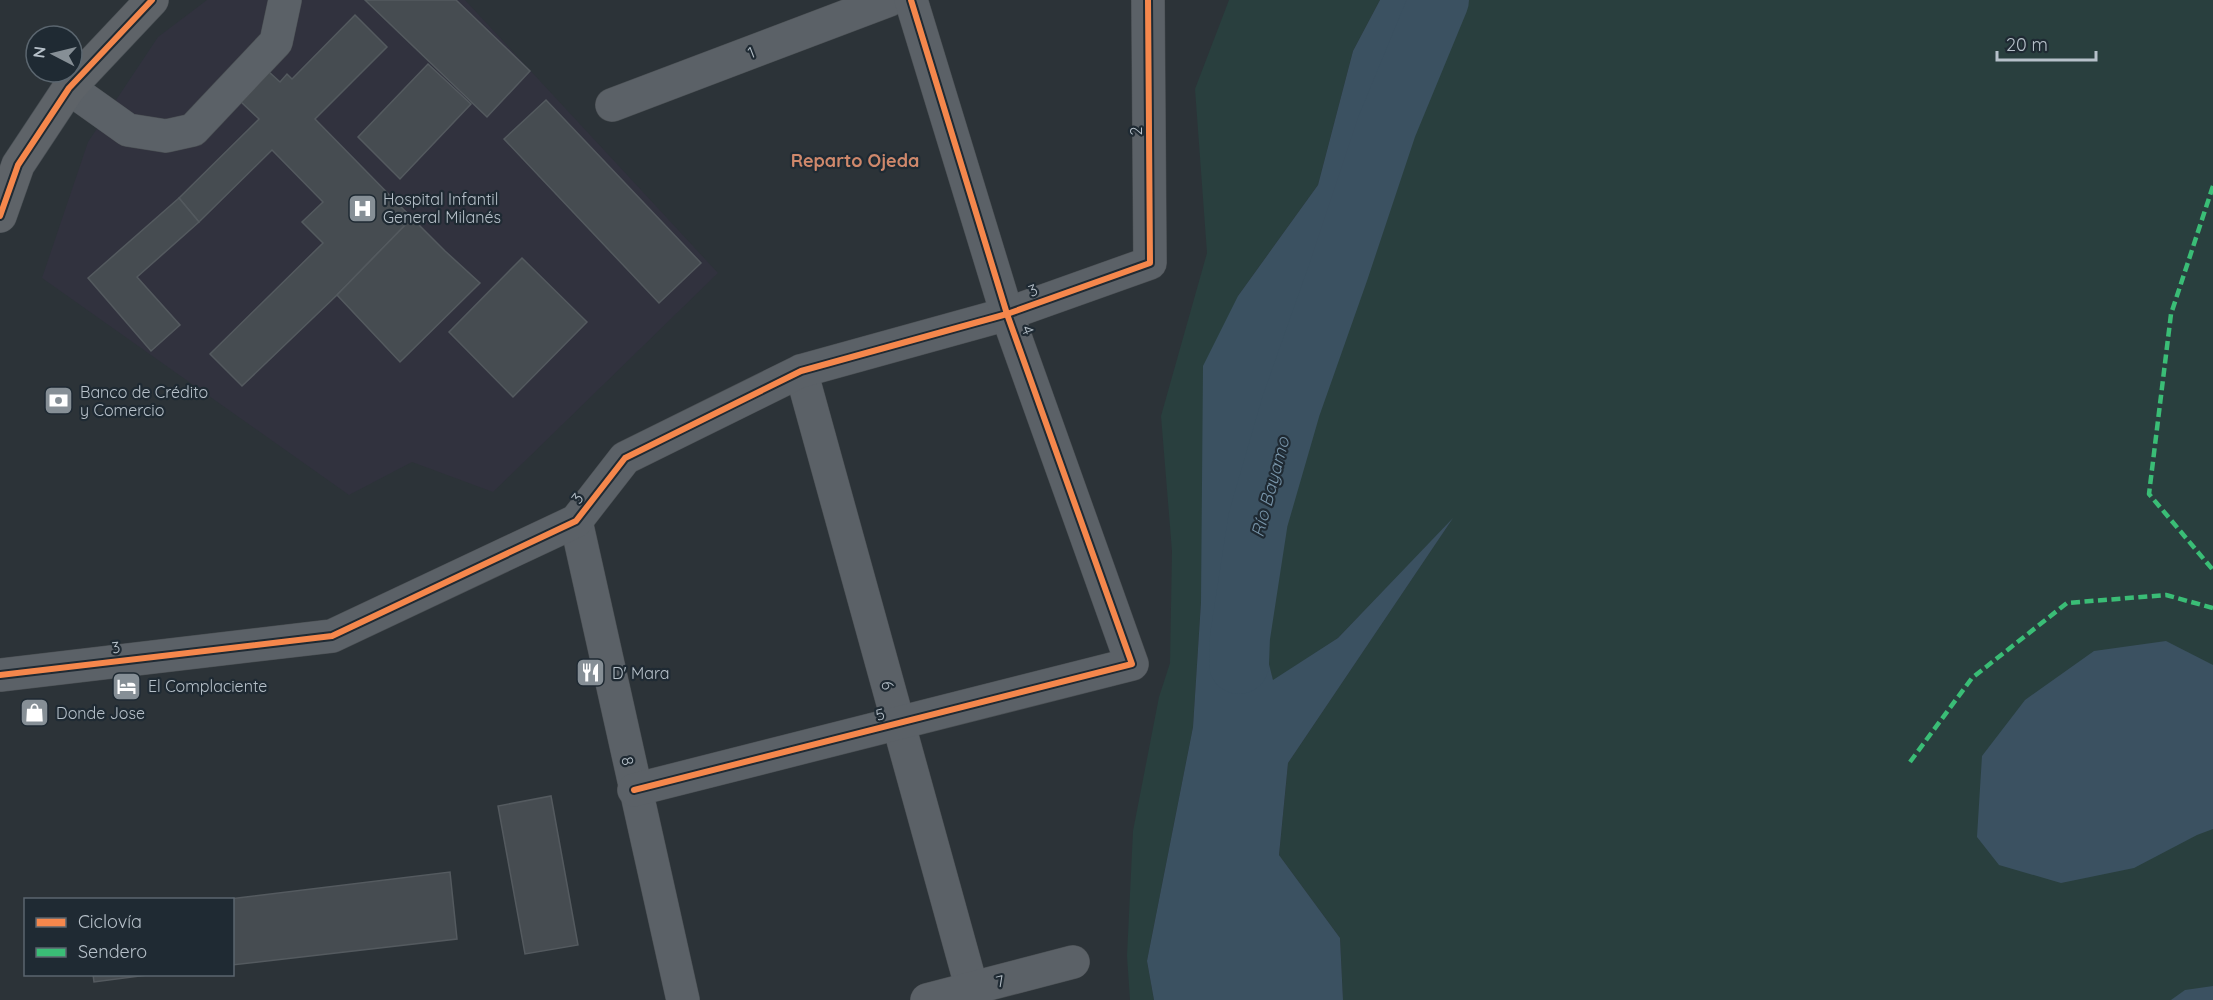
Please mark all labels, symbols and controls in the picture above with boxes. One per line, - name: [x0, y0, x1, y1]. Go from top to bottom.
- north arrow: [24, 24, 84, 84]
- scale bar: [1997, 24, 2096, 62]
- text: 20 m: [2006, 33, 2048, 56]
- street label: 1: [745, 42, 757, 62]
- text: N: [28, 45, 50, 59]
- street label: 2: [1126, 126, 1146, 135]
- district label: Reparto Ojeda: [791, 149, 919, 172]
- place label: Hospital Infantil General Milanés: [383, 189, 501, 227]
- hospital icon: Hospital Infantil General Milanés: [346, 192, 378, 224]
- street label: 3: [1026, 279, 1040, 301]
- street label: 4: [1017, 323, 1039, 337]
- place label: Banco de Crédito y Comercio: [80, 382, 208, 420]
- bank icon: Banco de Crédito y Comercio: [43, 385, 75, 417]
- water label: Río Bayamo: [1246, 433, 1295, 540]
- street label: 3: [567, 489, 587, 507]
- street label: 3: [111, 637, 121, 657]
- restaurant icon: D' Mara: [575, 657, 607, 689]
- place label: D' Mara: [612, 663, 670, 683]
- hotel icon: El Complaciente: [111, 670, 143, 702]
- place label: El Complaciente: [148, 676, 267, 696]
- street label: 6: [877, 678, 899, 692]
- shop icon: Donde Jose: [19, 697, 51, 729]
- place label: Donde Jose: [56, 703, 145, 723]
- street label: 5: [873, 703, 887, 725]
- street label: 8: [617, 755, 639, 767]
- legend: [24, 898, 234, 976]
- text: Ciclovía: [78, 910, 142, 933]
- text: Sendero: [78, 940, 147, 963]
- street label: 7: [994, 970, 1006, 992]

